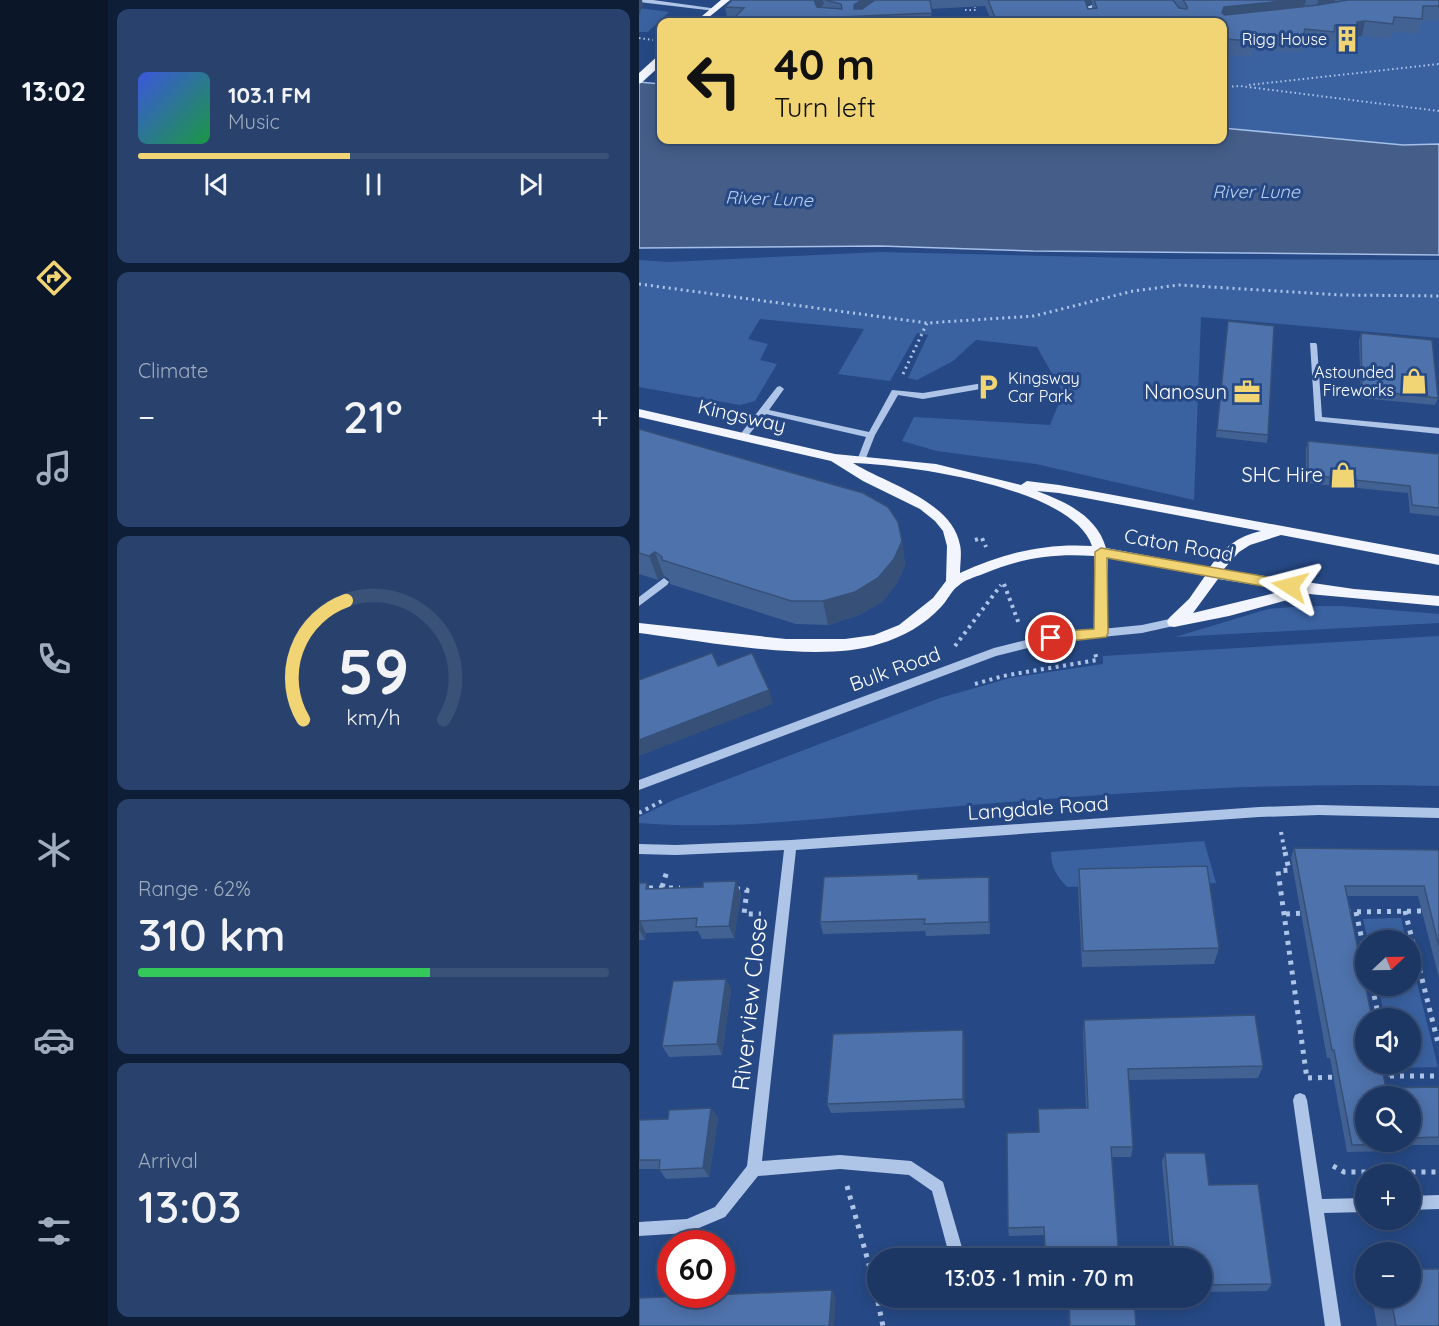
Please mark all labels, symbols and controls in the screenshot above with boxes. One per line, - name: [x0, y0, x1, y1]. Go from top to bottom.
- building icon: Rigg House: [1332, 24, 1362, 54]
- place label: Rigg House: [1242, 29, 1327, 49]
- text: 40 m: [774, 38, 875, 91]
- icon: left: [675, 42, 753, 120]
- text: 13:02: [22, 74, 86, 108]
- text: 103.1 FM: [228, 81, 311, 109]
- text: Turn left: [774, 90, 876, 124]
- text: Music: [228, 109, 280, 134]
- icon: previous: [200, 168, 233, 201]
- icon: pause: [357, 168, 390, 201]
- icon: next: [514, 168, 547, 201]
- water label: River Lune: [1212, 180, 1301, 203]
- water label: River Lune: [725, 185, 814, 212]
- icon: directions: [33, 257, 75, 299]
- text: Climate: [138, 358, 208, 383]
- place label: Astounded Fireworks: [1314, 362, 1394, 400]
- shop icon: Astounded Fireworks: [1399, 366, 1429, 396]
- place label: Kingsway Car Park: [1008, 368, 1080, 406]
- parking icon: Kingsway Car Park: [973, 372, 1003, 402]
- office icon: Nanosun: [1232, 377, 1262, 407]
- place label: Nanosun: [1144, 379, 1227, 404]
- text: 21°: [343, 388, 402, 444]
- street label: Kingsway: [696, 393, 789, 438]
- text: −: [138, 396, 155, 437]
- text: +: [590, 396, 609, 437]
- icon: music: [33, 447, 75, 489]
- shop icon: SHC Hire: [1328, 460, 1358, 490]
- place label: SHC Hire: [1242, 462, 1323, 487]
- street label: Caton Road: [1122, 523, 1236, 566]
- position arrow: [1258, 554, 1322, 618]
- pin: [1025, 612, 1076, 663]
- icon: arrive: [1034, 621, 1067, 654]
- text: 59: [338, 632, 409, 710]
- icon: phone: [33, 638, 75, 680]
- street label: Bulk Road: [846, 641, 944, 696]
- text: km/h: [346, 704, 401, 730]
- street label: Langdale Road: [967, 790, 1109, 825]
- icon: climate: [33, 829, 75, 871]
- text: Range · 62%: [138, 876, 251, 901]
- text: 310 km: [138, 906, 286, 962]
- street label: Riverview Close: [725, 916, 773, 1092]
- north arrow: [1355, 930, 1421, 996]
- map controls: [1355, 930, 1421, 1308]
- button: sound: [1355, 1008, 1421, 1074]
- icon: car: [33, 1019, 75, 1061]
- button: search: [1355, 1086, 1421, 1152]
- text: Arrival: [138, 1148, 198, 1173]
- button: +: [1355, 1164, 1421, 1230]
- text: 13:03: [138, 1178, 242, 1234]
- icon: filters: [33, 1210, 75, 1252]
- speed limit sign: 60: [657, 1230, 735, 1308]
- button: −: [1355, 1242, 1421, 1308]
- text: 13:03 · 1 min · 70 m: [945, 1264, 1134, 1292]

